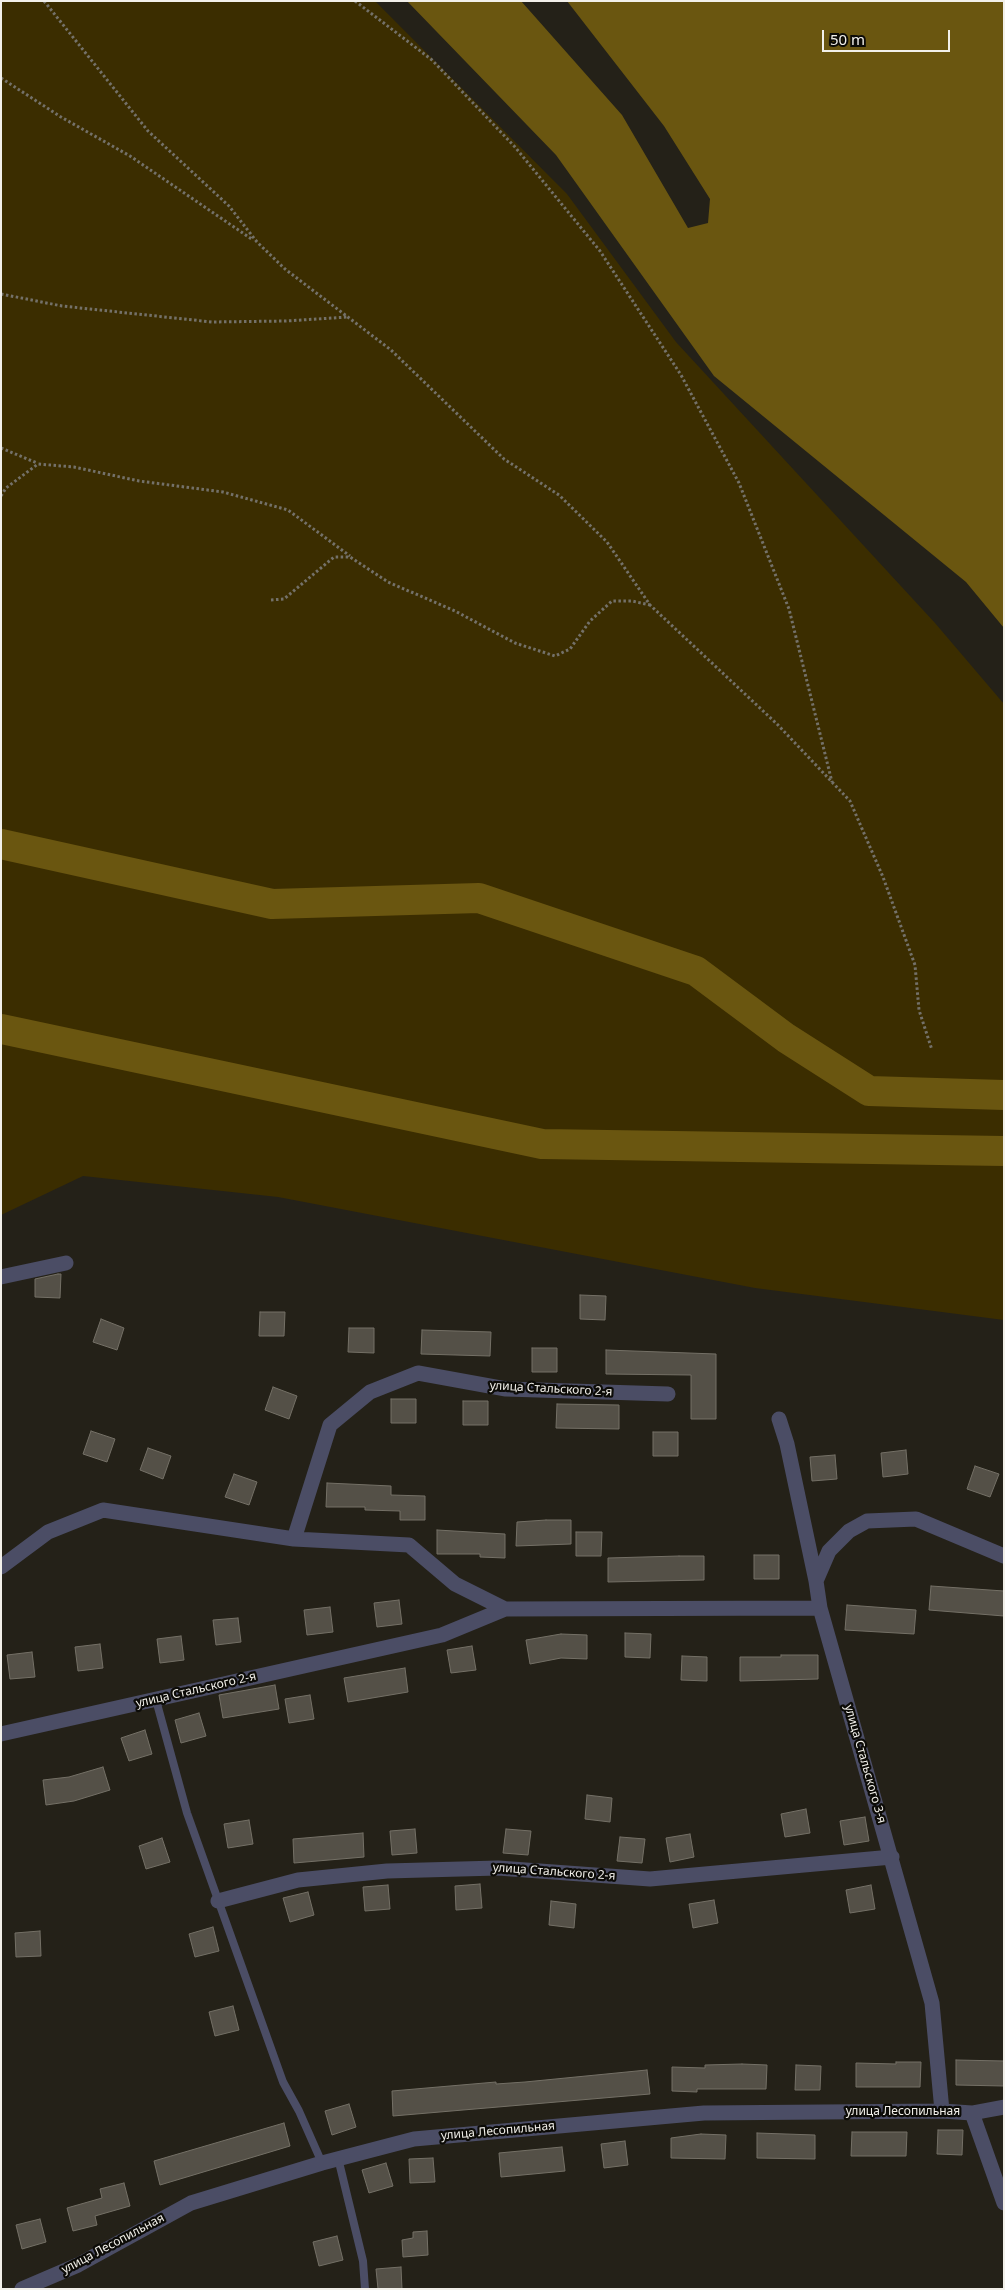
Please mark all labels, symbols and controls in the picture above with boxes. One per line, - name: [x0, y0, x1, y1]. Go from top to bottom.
- scale bar: [825, 20, 952, 52]
- text: 50 m: [830, 29, 865, 49]
- street label: улица Стальского 2-я: [489, 1379, 613, 1399]
- street label: улица Стальского 2-я: [135, 1669, 257, 1711]
- street label: улица Стальского 3-я: [841, 1703, 889, 1825]
- street label: улица Стальского 2-я: [492, 1861, 616, 1883]
- street label: улица Лесопильная: [846, 2105, 960, 2119]
- street label: улица Лесопильная: [440, 2119, 556, 2143]
- street label: улица Лесопильная: [59, 2211, 167, 2277]

